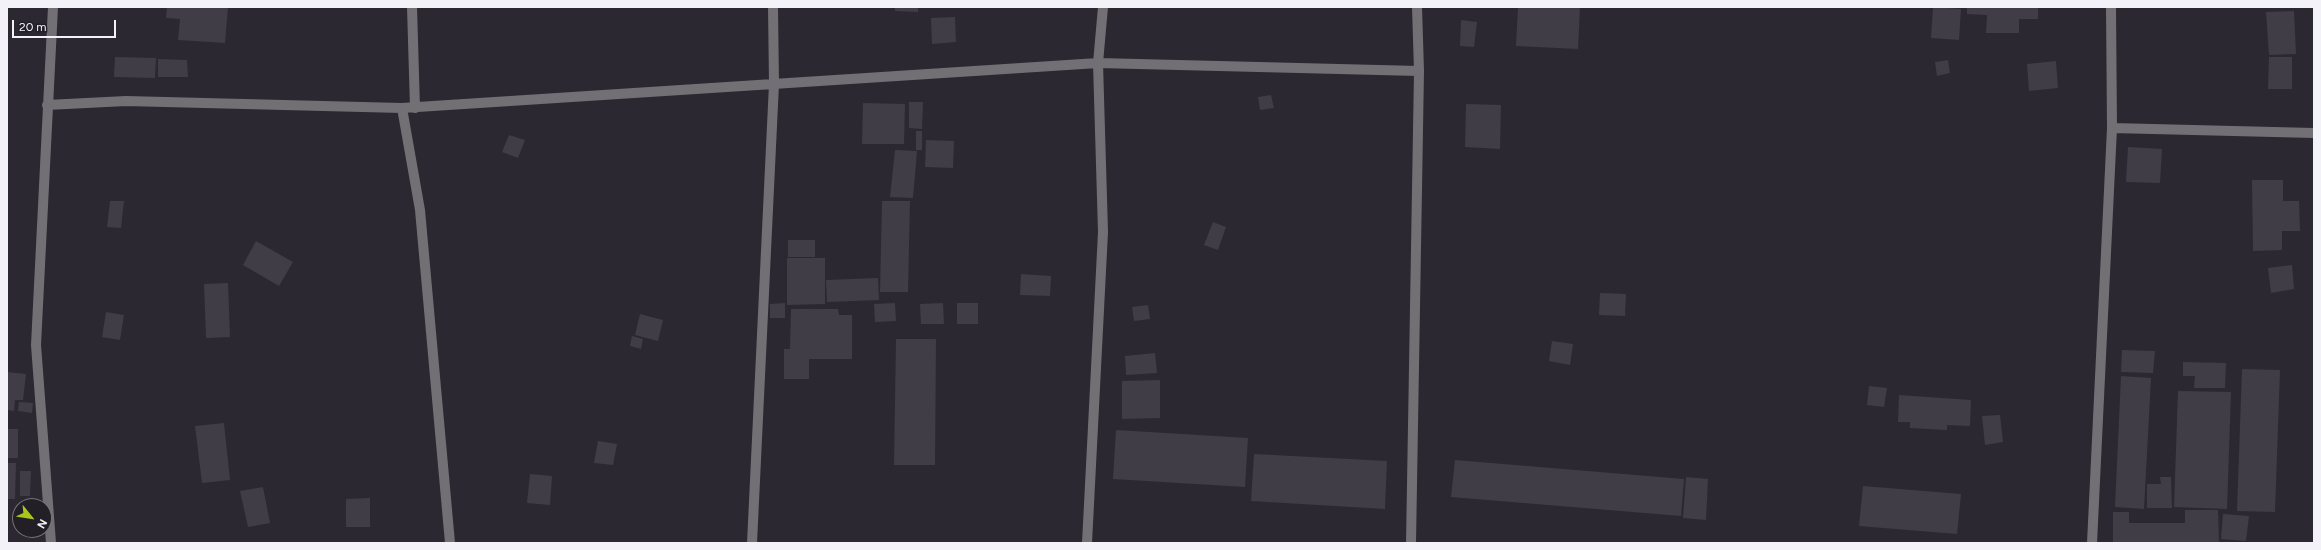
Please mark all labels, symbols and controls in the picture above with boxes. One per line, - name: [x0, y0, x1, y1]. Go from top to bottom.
- scale bar: [14, 12, 118, 38]
- text: 20 m: [19, 20, 47, 34]
- north arrow: [12, 498, 52, 538]
- text: N: [34, 517, 50, 531]

